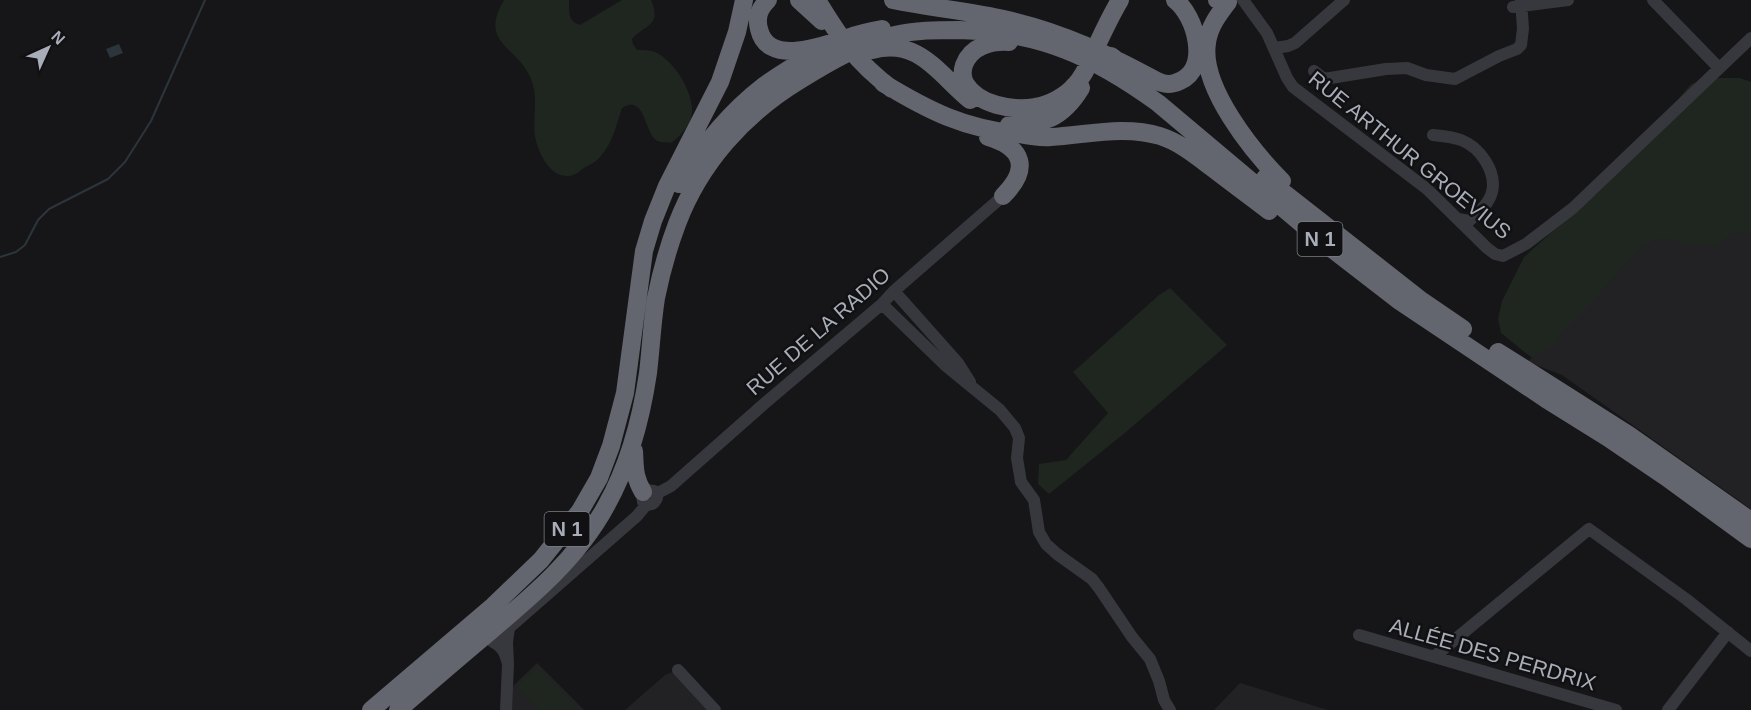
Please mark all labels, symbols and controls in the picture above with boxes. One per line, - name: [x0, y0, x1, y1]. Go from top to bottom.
- north arrow: [18, 18, 78, 78]
- text: N: [48, 28, 68, 48]
- street label: RUE ARTHUR GROEVIUS: [1305, 67, 1515, 243]
- road number: N 1: [1298, 222, 1342, 256]
- street label: RUE DE LA RADIO: [742, 263, 894, 399]
- road number: N 1: [544, 512, 590, 546]
- street label: ALLÉE DES PERDRIX: [1387, 614, 1599, 694]

